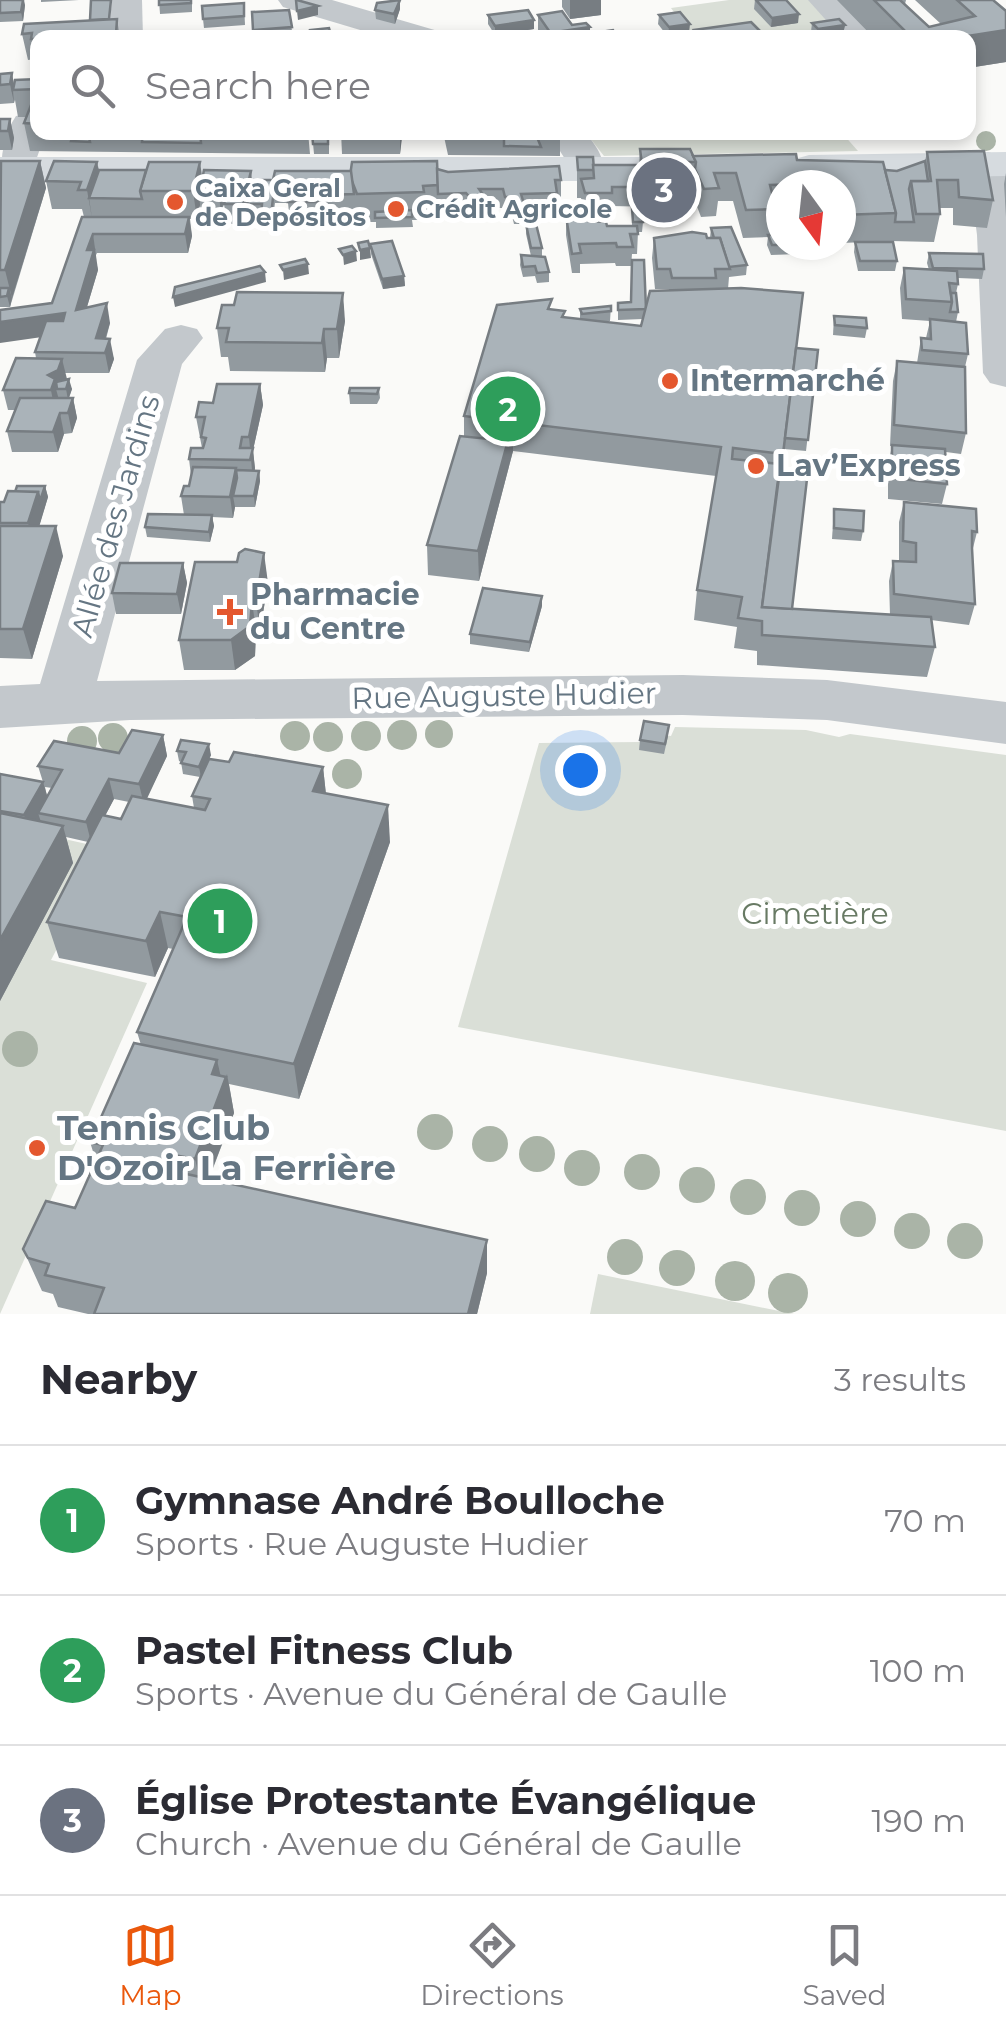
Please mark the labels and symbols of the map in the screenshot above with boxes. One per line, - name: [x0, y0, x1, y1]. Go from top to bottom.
- pin: 3: [632, 152, 696, 228]
- north arrow: [766, 170, 856, 260]
- place label: Caixa Geral de Depósitos: [195, 173, 366, 232]
- marker: Caixa Geral de Depósitos: [164, 191, 186, 213]
- place label: Crédit Agricole: [416, 194, 612, 224]
- marker: Crédit Agricole: [385, 198, 407, 220]
- place label: Intermarché: [690, 362, 885, 399]
- marker: Intermarché: [659, 370, 681, 392]
- pin: 2: [476, 372, 540, 446]
- street label: Allée des Jardins: [63, 390, 168, 641]
- place label: Lav’Express: [776, 447, 961, 484]
- marker: Lav’Express: [745, 455, 767, 477]
- place label: Pharmacie du Centre: [250, 576, 420, 647]
- marker: Pharmacie du Centre: [219, 601, 241, 623]
- street label: Rue Auguste Hudier: [351, 674, 657, 717]
- your location: [555, 745, 606, 796]
- pin: 1: [188, 884, 252, 958]
- park label: Cimetière: [741, 895, 889, 932]
- place label: Tennis Club D'Ozoir La Ferrière: [57, 1106, 396, 1189]
- marker: Tennis Club D'Ozoir La Ferrière: [26, 1137, 48, 1159]

